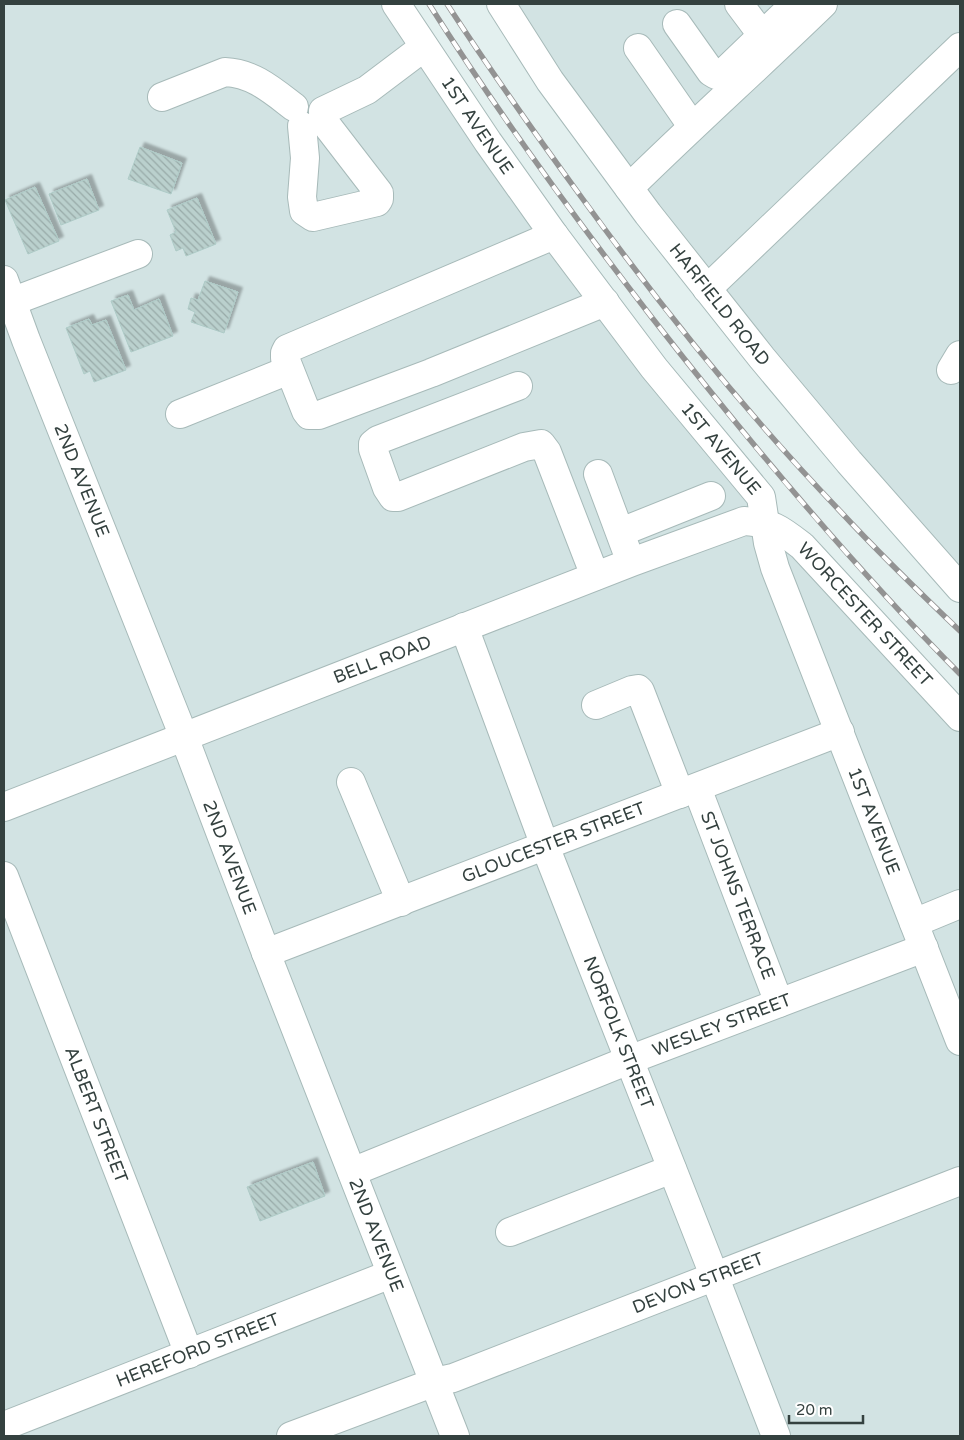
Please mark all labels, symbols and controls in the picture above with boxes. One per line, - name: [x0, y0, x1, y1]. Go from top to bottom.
- street label: 1ST AVENUE: [436, 72, 518, 179]
- street label: HARFIELD ROAD: [664, 239, 775, 370]
- street label: 1ST AVENUE: [676, 398, 766, 499]
- street label: 2ND AVENUE: [49, 420, 114, 540]
- street label: WORCESTER STREET: [793, 538, 937, 691]
- street label: BELL ROAD: [330, 630, 434, 689]
- street label: 1ST AVENUE: [843, 764, 905, 878]
- street label: 2ND AVENUE: [198, 797, 261, 918]
- street label: GLOUCESTER STREET: [459, 797, 648, 888]
- street label: ST JOHNS TERRACE: [696, 808, 780, 983]
- street label: NORFOLK STREET: [578, 953, 658, 1112]
- street label: WESLEY STREET: [649, 988, 794, 1061]
- street label: ALBERT STREET: [60, 1043, 133, 1186]
- street label: 2ND AVENUE: [344, 1175, 408, 1295]
- street label: DEVON STREET: [629, 1247, 767, 1318]
- street label: HEREFORD STREET: [113, 1308, 283, 1392]
- scale bar: [789, 1392, 863, 1424]
- text: 20 m: [796, 1401, 833, 1419]

